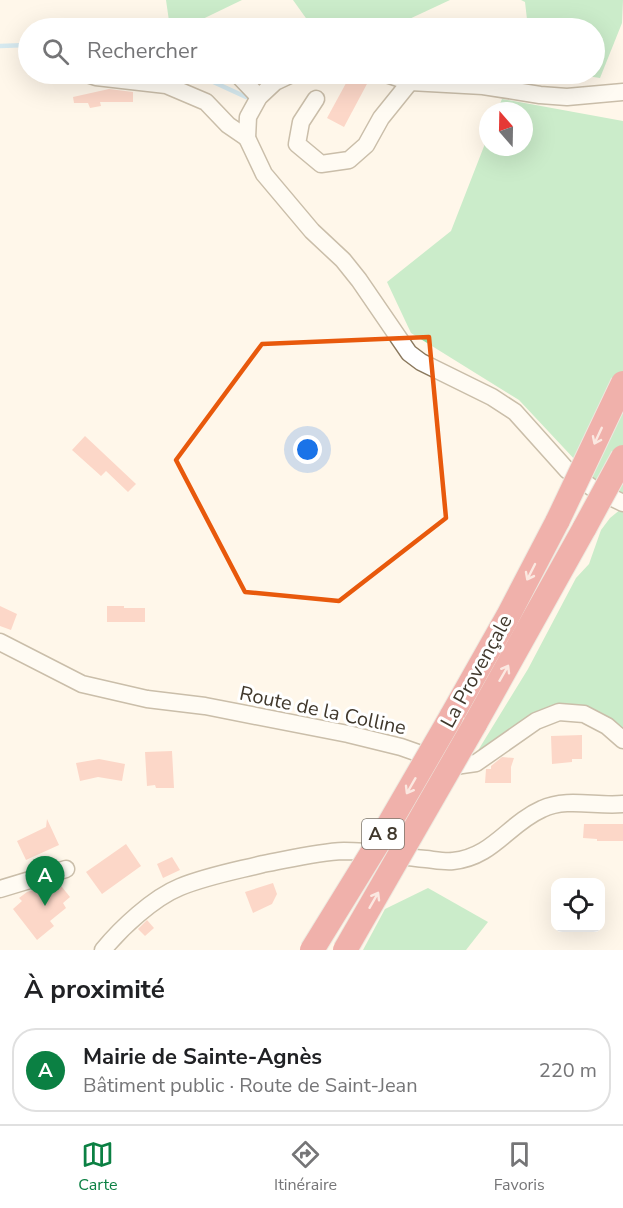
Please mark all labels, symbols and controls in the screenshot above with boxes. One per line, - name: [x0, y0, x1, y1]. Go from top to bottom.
- search box: [18, 18, 605, 84]
- icon: search: [39, 35, 72, 68]
- text: Rechercher: [87, 36, 198, 66]
- north arrow: [479, 102, 533, 156]
- one-way arrow: [592, 427, 604, 445]
- your location: [293, 435, 322, 464]
- one-way arrow: [524, 562, 536, 580]
- street label: La Provençale: [434, 610, 519, 733]
- one-way arrow: [498, 665, 510, 682]
- street label: Route de la Colline: [237, 680, 409, 741]
- one-way arrow: [405, 777, 417, 794]
- road number: A 8: [362, 819, 404, 849]
- pin: A: [26, 856, 64, 906]
- map controls: [551, 878, 605, 932]
- button: locate: [551, 878, 605, 932]
- one-way arrow: [369, 891, 381, 908]
- text: À proximité: [24, 972, 165, 1007]
- text: Mairie de Sainte-Agnès: [83, 1042, 322, 1072]
- text: A: [38, 1057, 53, 1084]
- text: 220 m: [539, 1057, 597, 1084]
- text: Bâtiment public · Route de Saint-Jean: [83, 1072, 418, 1099]
- tab: Carte: [78, 1138, 117, 1196]
- tab: Itinéraire: [274, 1138, 337, 1196]
- tab: Favoris: [494, 1138, 545, 1196]

